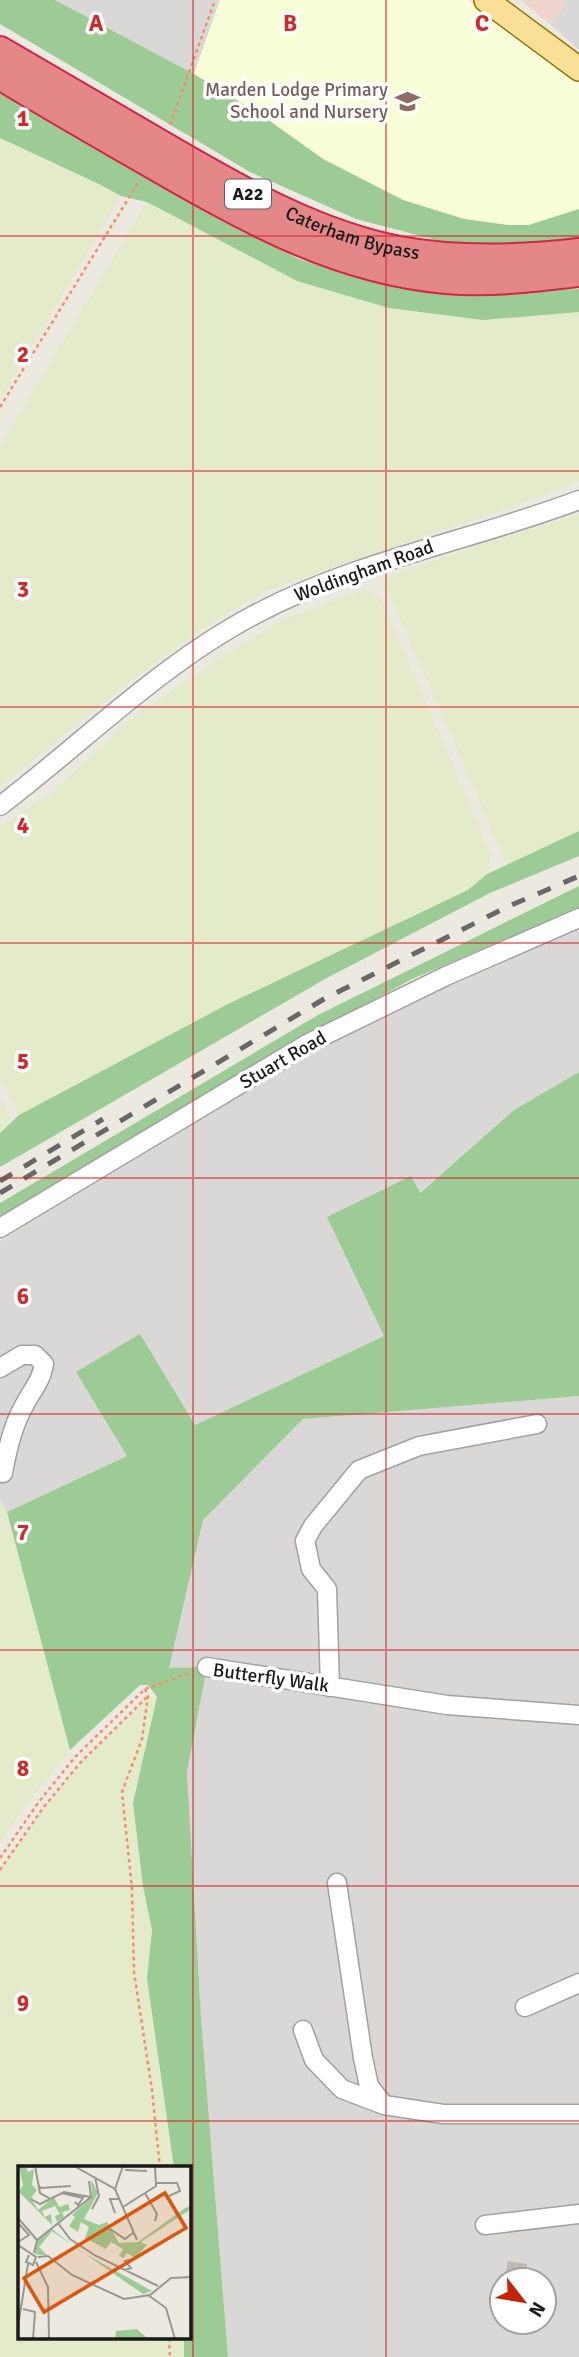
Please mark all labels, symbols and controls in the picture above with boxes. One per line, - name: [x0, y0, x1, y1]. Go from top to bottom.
- text: A: [89, 9, 104, 38]
- text: B: [283, 9, 297, 38]
- text: C: [475, 9, 489, 38]
- place label: Marden Lodge Primary School and Nursery: [205, 78, 388, 124]
- school or university icon: Marden Lodge Primary School and Nursery: [394, 87, 422, 115]
- text: 1: [17, 104, 29, 133]
- road number: A22: [225, 180, 271, 209]
- street label: Caterham Bypass: [281, 201, 421, 265]
- text: 2: [17, 340, 29, 369]
- street label: Woldingham Road: [291, 535, 437, 607]
- text: 3: [17, 575, 29, 604]
- text: 4: [17, 811, 29, 840]
- street label: Stuart Road: [235, 1026, 331, 1094]
- text: 5: [17, 1047, 29, 1076]
- text: 6: [17, 1282, 29, 1311]
- text: 7: [17, 1518, 29, 1547]
- street label: Butterfly Walk: [211, 1658, 331, 1698]
- text: 8: [17, 1754, 29, 1783]
- text: 9: [17, 1989, 29, 2018]
- inset map: [18, 2166, 191, 2340]
- north arrow: [488, 2266, 558, 2336]
- text: N: [523, 2297, 550, 2321]

